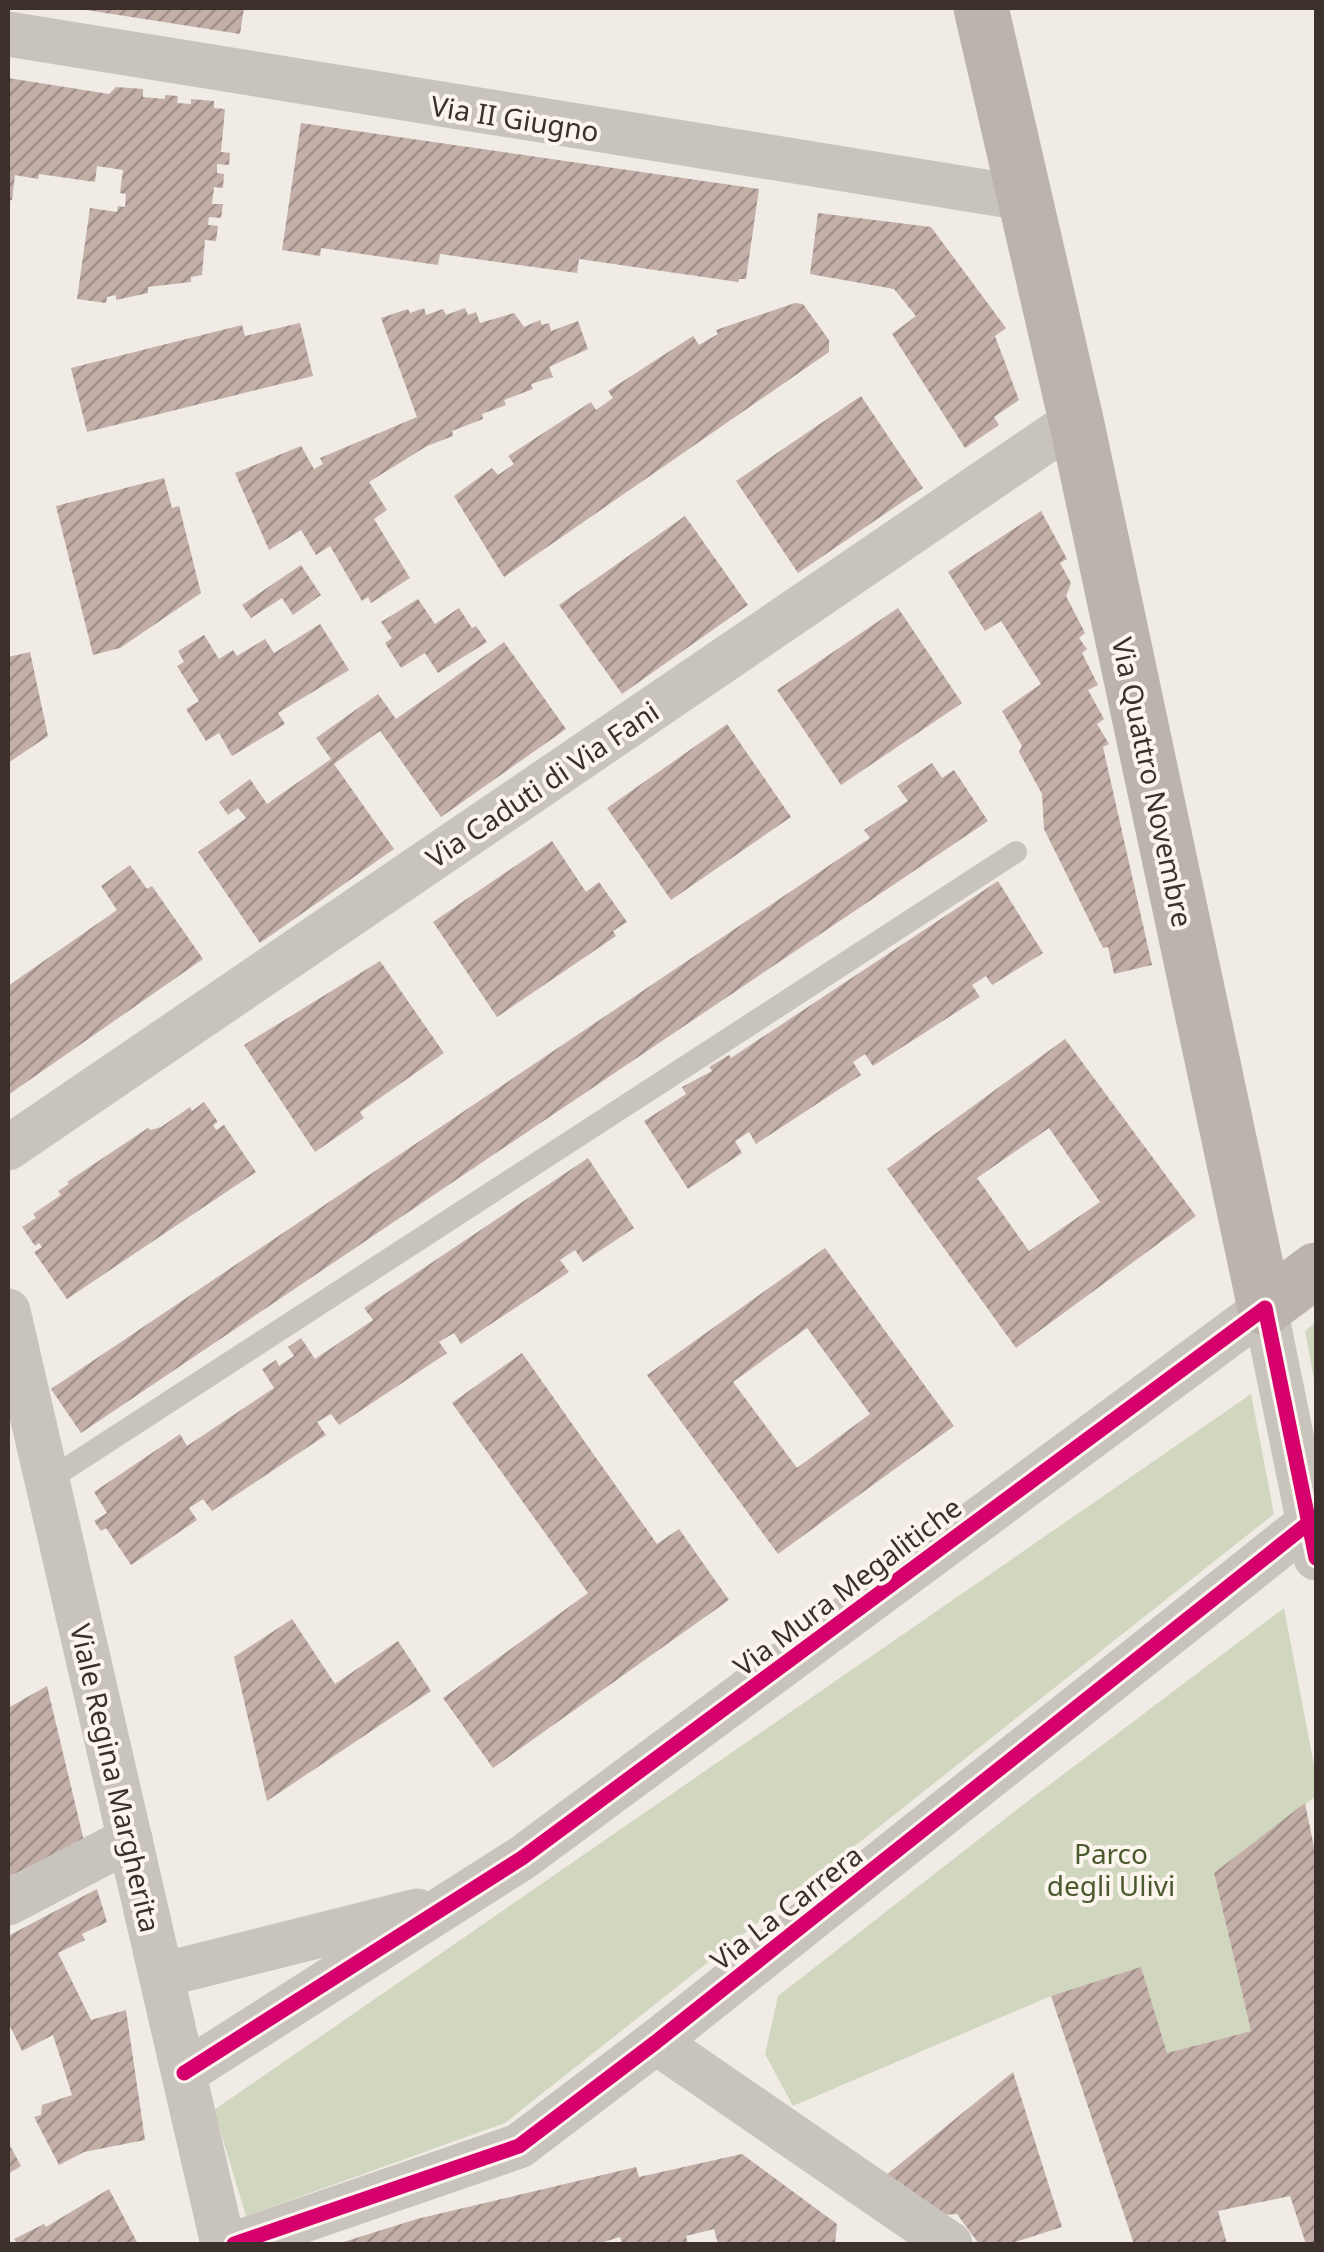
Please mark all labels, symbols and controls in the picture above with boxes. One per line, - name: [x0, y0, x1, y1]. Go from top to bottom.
- street label: Via II Giugno: [428, 86, 602, 150]
- street label: Via Quattro Novembre: [1104, 634, 1202, 930]
- street label: Via Caduti di Via Fani: [418, 692, 666, 876]
- street label: Via Mura Megalitiche: [725, 1488, 969, 1684]
- street label: Viale Regina Margherita: [62, 1620, 170, 1936]
- park label: Parco degli Ulivi: [1047, 1834, 1175, 1904]
- street label: Via La Carrera: [702, 1836, 870, 1978]

